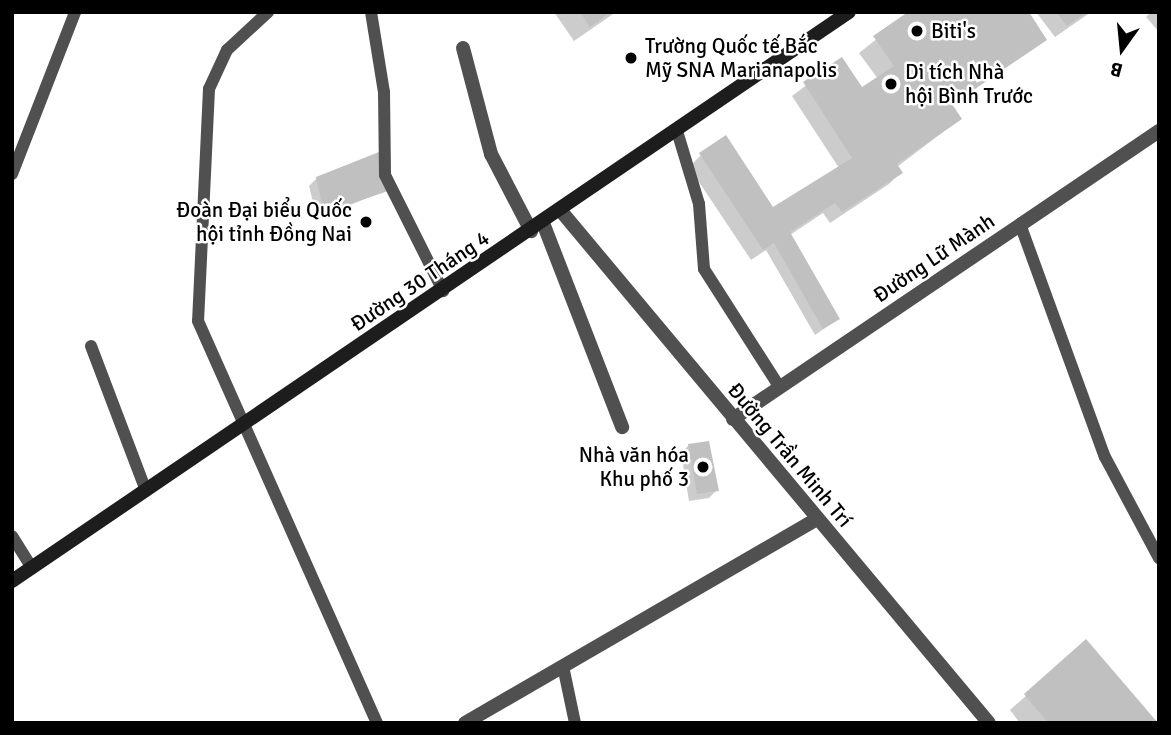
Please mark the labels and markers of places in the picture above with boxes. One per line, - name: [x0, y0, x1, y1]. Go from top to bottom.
- place label: Biti's: [931, 18, 976, 44]
- marker: Biti's: [909, 23, 925, 39]
- place label: Trường Quốc tế Bắc Mỹ SNA Marianapolis: [645, 33, 837, 83]
- marker: Trường Quốc tế Bắc Mỹ SNA Marianapolis: [623, 50, 639, 66]
- place label: Di tích Nhà hội Bình Trước: [905, 59, 1033, 109]
- marker: Di tích Nhà hội Bình Trước: [883, 76, 899, 92]
- place label: Đoàn Đại biểu Quốc hội tỉnh Đồng Nai: [176, 197, 352, 247]
- marker: Đoàn Đại biểu Quốc hội tỉnh Đồng Nai: [358, 214, 374, 230]
- place label: Nhà văn hóa Khu phố 3: [579, 442, 689, 492]
- marker: Nhà văn hóa Khu phố 3: [695, 459, 711, 475]

